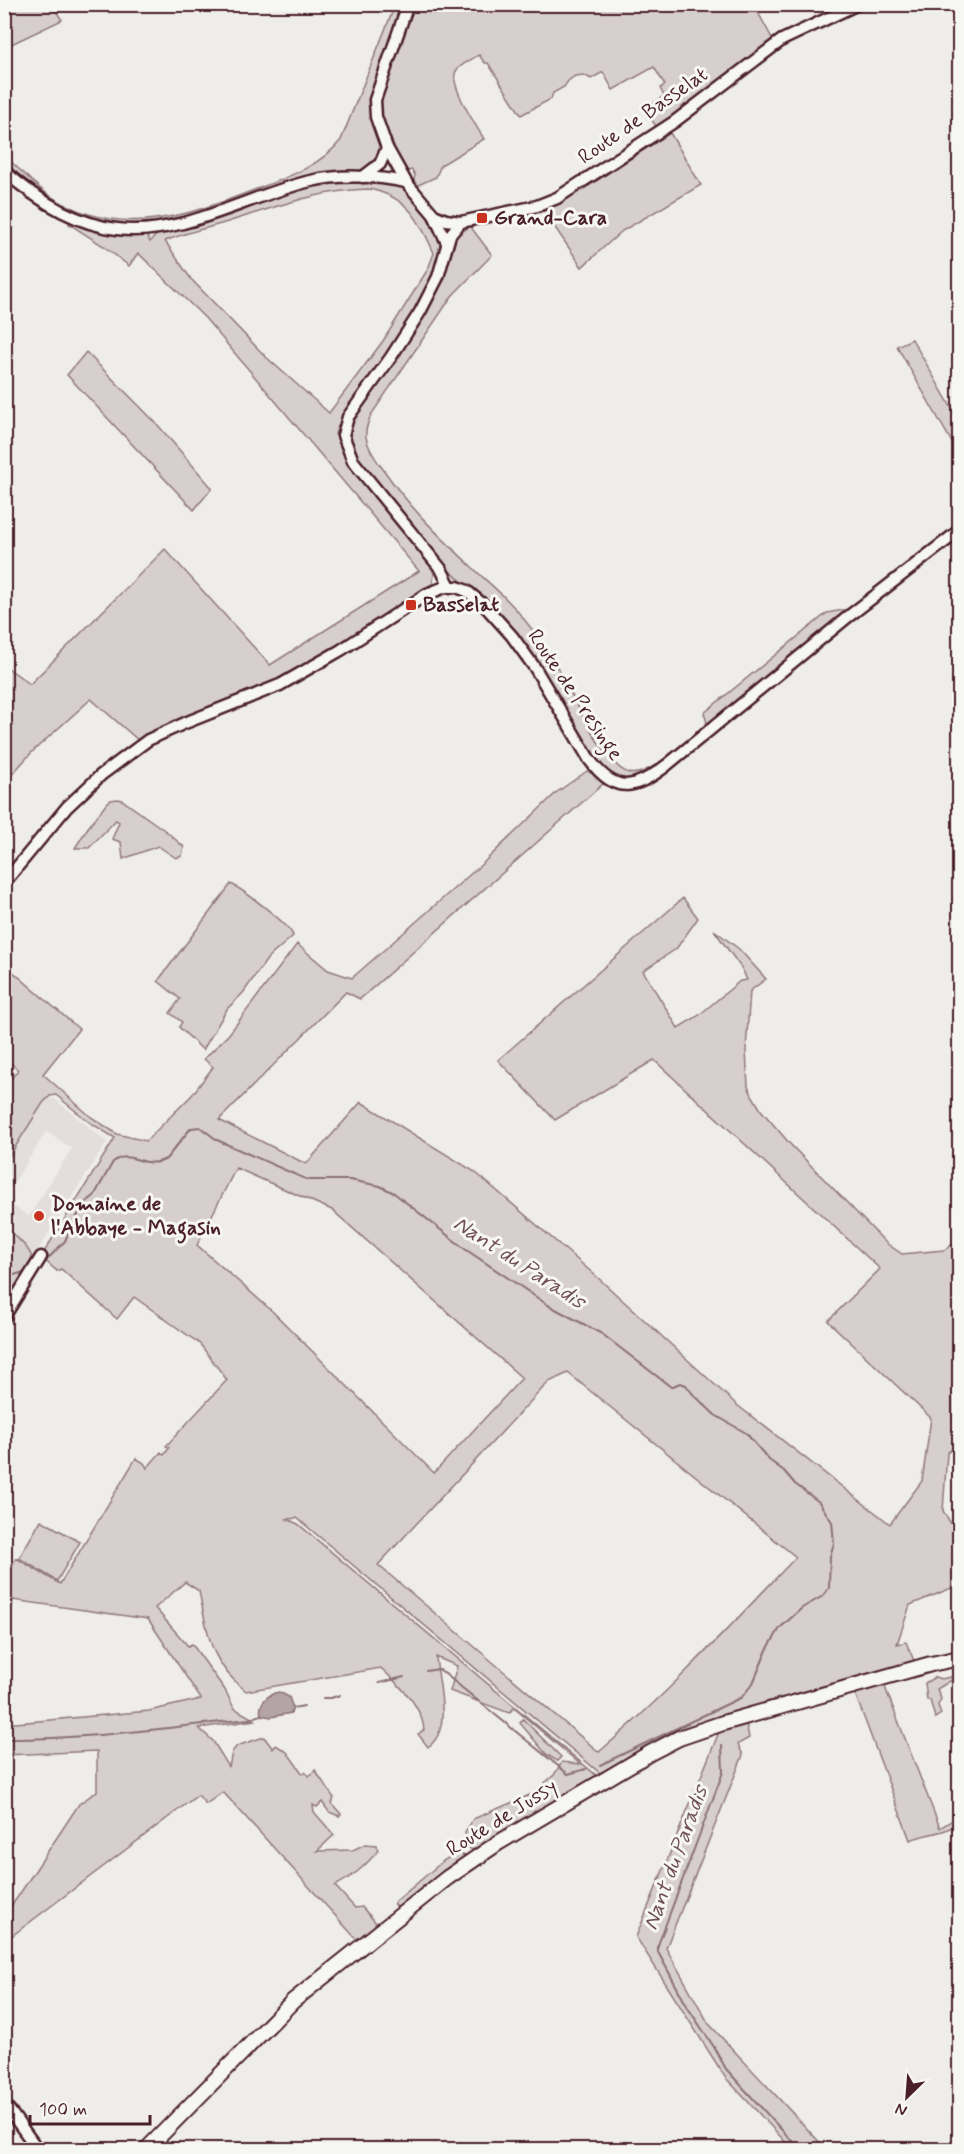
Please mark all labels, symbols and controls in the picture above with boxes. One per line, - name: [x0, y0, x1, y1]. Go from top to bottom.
- street label: Route de Basselat: [573, 61, 714, 171]
- place label: Grand-Cara: [494, 204, 607, 232]
- marker: Grand-Cara: [475, 211, 489, 225]
- place label: Basselat: [423, 591, 499, 619]
- marker: Basselat: [404, 598, 418, 612]
- street label: Route de Presinge: [519, 624, 629, 767]
- place label: Domaine de l'Abbaye - Magasin: [51, 1190, 221, 1244]
- marker: Domaine de l'Abbaye - Magasin: [32, 1209, 46, 1223]
- water label: Nant du Paradis: [448, 1210, 592, 1317]
- street label: Route de Jussy: [441, 1773, 563, 1863]
- water label: Nant du Paradis: [637, 1780, 716, 1934]
- north arrow: [877, 2067, 937, 2127]
- scale bar: [30, 2088, 150, 2126]
- text: N: [892, 2097, 911, 2121]
- text: 100 m: [39, 2098, 87, 2122]

